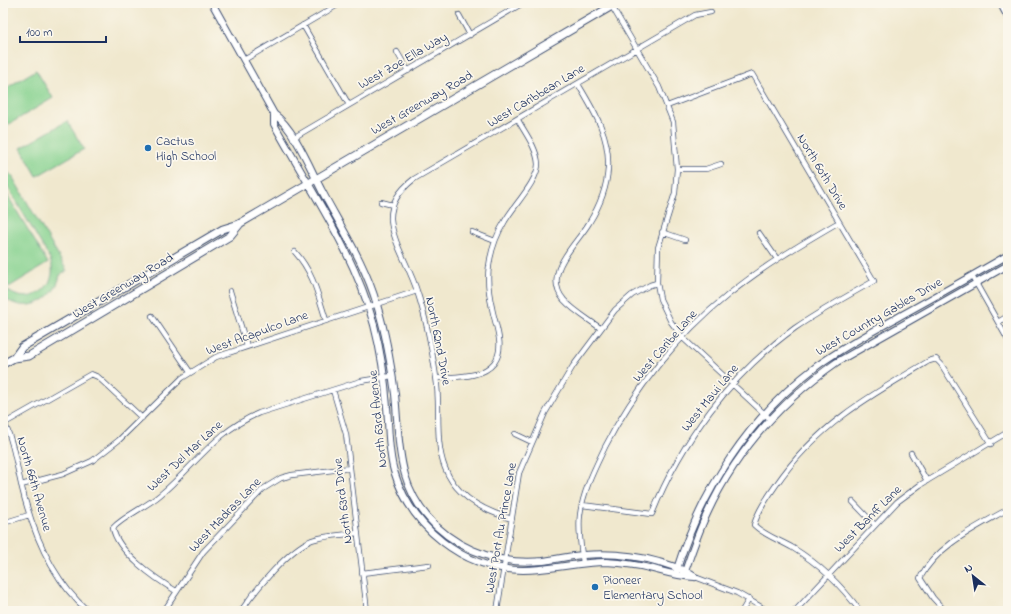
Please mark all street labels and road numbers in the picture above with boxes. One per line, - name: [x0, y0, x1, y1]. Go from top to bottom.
- street label: West Zoe Ella Way: [355, 28, 452, 95]
- street label: West Caribbean Lane: [484, 59, 588, 133]
- street label: West Greenway Road: [368, 66, 477, 141]
- street label: North 60th Drive: [792, 130, 852, 214]
- street label: West Greenway Road: [69, 248, 178, 325]
- street label: West Country Gables Drive: [812, 273, 946, 362]
- street label: North 62nd Drive: [420, 295, 456, 387]
- street label: West Caribe Lane: [628, 305, 702, 386]
- street label: West Acapulco Lane: [203, 306, 311, 360]
- street label: West Maui Lane: [677, 360, 743, 436]
- street label: North 63rd Avenue: [363, 369, 393, 469]
- street label: West Del Mar Lane: [143, 416, 227, 496]
- street label: North 66th Avenue: [11, 435, 57, 534]
- street label: North 63rd Drive: [328, 457, 358, 545]
- street label: West Port Au Prince Lane: [480, 461, 522, 595]
- street label: West Madras Lane: [184, 473, 266, 557]
- street label: West Banff Lane: [830, 481, 906, 557]

